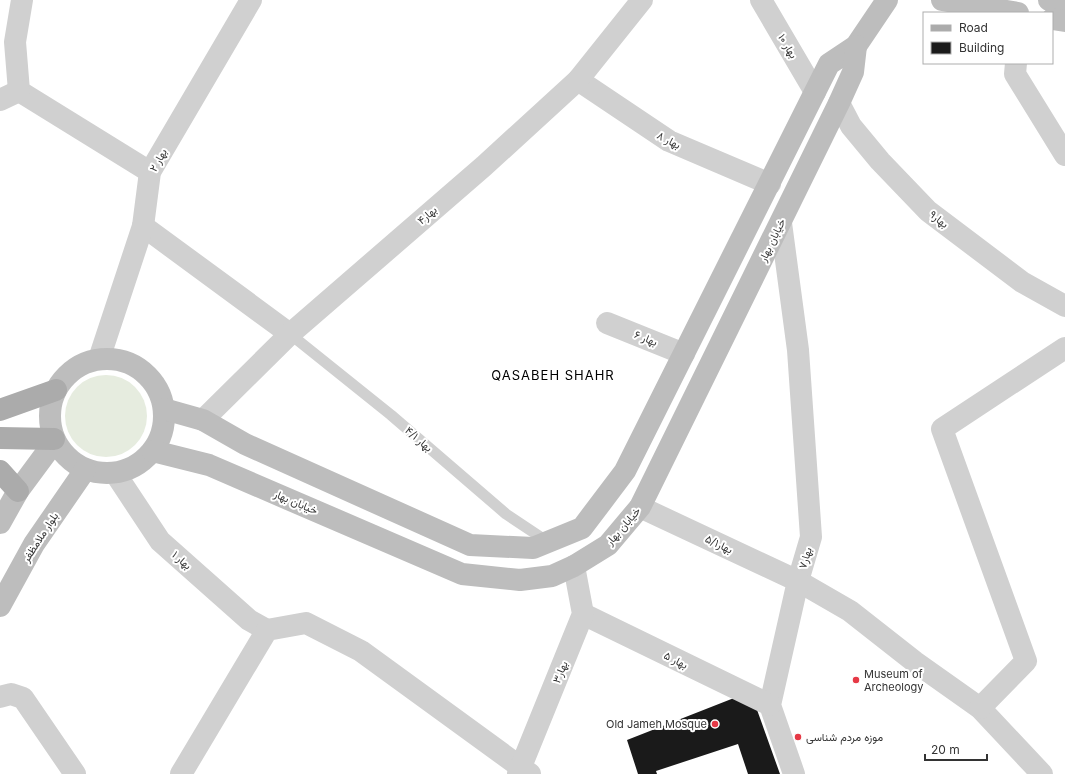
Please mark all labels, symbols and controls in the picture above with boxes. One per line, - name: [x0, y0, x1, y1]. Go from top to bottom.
- legend: [923, 12, 1053, 64]
- text: Road: [959, 20, 988, 35]
- street label: بهار ۱۰: [775, 31, 801, 61]
- text: Building: [959, 40, 1004, 55]
- street label: بهار ۸: [655, 128, 683, 152]
- street label: بهار ۲: [146, 146, 170, 174]
- street label: بهار۴: [414, 203, 440, 227]
- street label: بهار۹: [927, 207, 951, 231]
- street label: خیابان بهار: [755, 216, 788, 265]
- street label: بهار ۶: [632, 327, 660, 349]
- district label: QASABEH SHAHR: [491, 367, 615, 383]
- street label: بهار ۴/۱: [402, 423, 436, 455]
- street label: خیابان بهار: [271, 486, 320, 517]
- street label: خیابان بهار: [602, 504, 643, 549]
- street label: بلوار ملامظفر: [18, 509, 61, 565]
- street label: بهار۵/۱: [703, 532, 735, 556]
- street label: بهار۷: [795, 546, 815, 570]
- street label: بهار ۱: [169, 548, 195, 572]
- street label: بهار ۵: [662, 648, 690, 672]
- street label: بهار۳: [549, 659, 571, 685]
- place label: Museum of Archeology: [864, 667, 924, 694]
- marker: Museum of Archeology: [851, 675, 861, 685]
- place label: Old Jameh Mosque: [606, 717, 707, 731]
- marker: Old Jameh Mosque: [710, 719, 720, 729]
- place label: موزه مردم شناسی: [806, 730, 883, 745]
- marker: موزه مردم شناسی: [793, 732, 803, 742]
- scale bar: [925, 736, 987, 762]
- text: 20 m: [931, 742, 960, 757]

